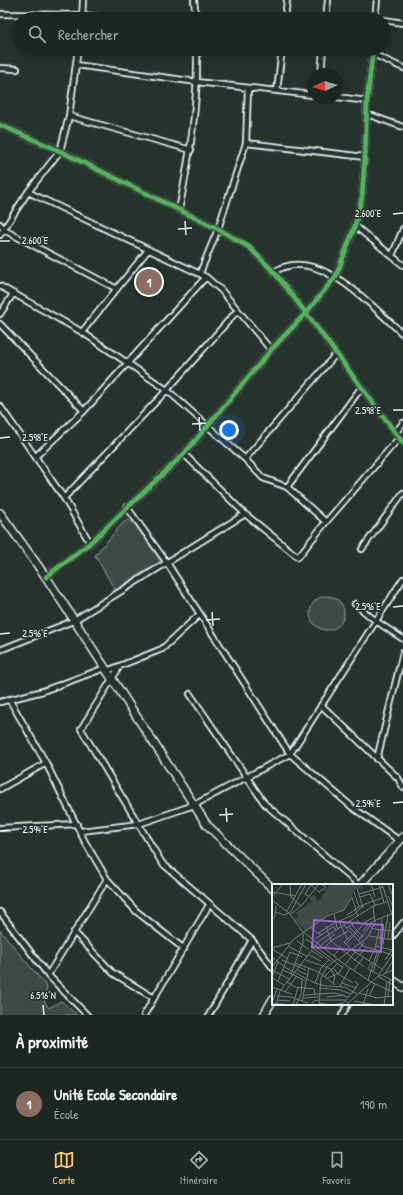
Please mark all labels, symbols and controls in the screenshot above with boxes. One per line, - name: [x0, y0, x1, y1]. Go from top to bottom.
- search box: [12, 12, 391, 56]
- icon: search: [26, 23, 48, 45]
- text: Rechercher: [58, 24, 119, 45]
- north arrow: [307, 68, 343, 104]
- text: 2.600°E: [355, 207, 382, 220]
- text: 2.600°E: [22, 234, 49, 247]
- pin: 1: [136, 267, 162, 297]
- text: 2.598°E: [355, 404, 381, 417]
- your location: [219, 420, 239, 440]
- text: 2.598°E: [22, 431, 48, 444]
- text: 2.596°E: [355, 600, 381, 613]
- text: 2.596°E: [22, 627, 48, 640]
- text: 2.594°E: [355, 797, 381, 810]
- text: 2.594°E: [22, 823, 48, 836]
- inset map: [272, 884, 393, 1005]
- text: 6.516°N: [30, 989, 56, 1002]
- text: À proximité: [16, 1030, 88, 1053]
- text: Unité Ecole Secondaire: [54, 1084, 177, 1105]
- text: 1: [27, 1095, 31, 1113]
- text: 190 m: [360, 1095, 387, 1113]
- text: École: [54, 1105, 79, 1123]
- tab: Carte: [52, 1149, 75, 1187]
- tab: Itinéraire: [180, 1149, 218, 1187]
- tab: Favoris: [322, 1149, 351, 1187]

